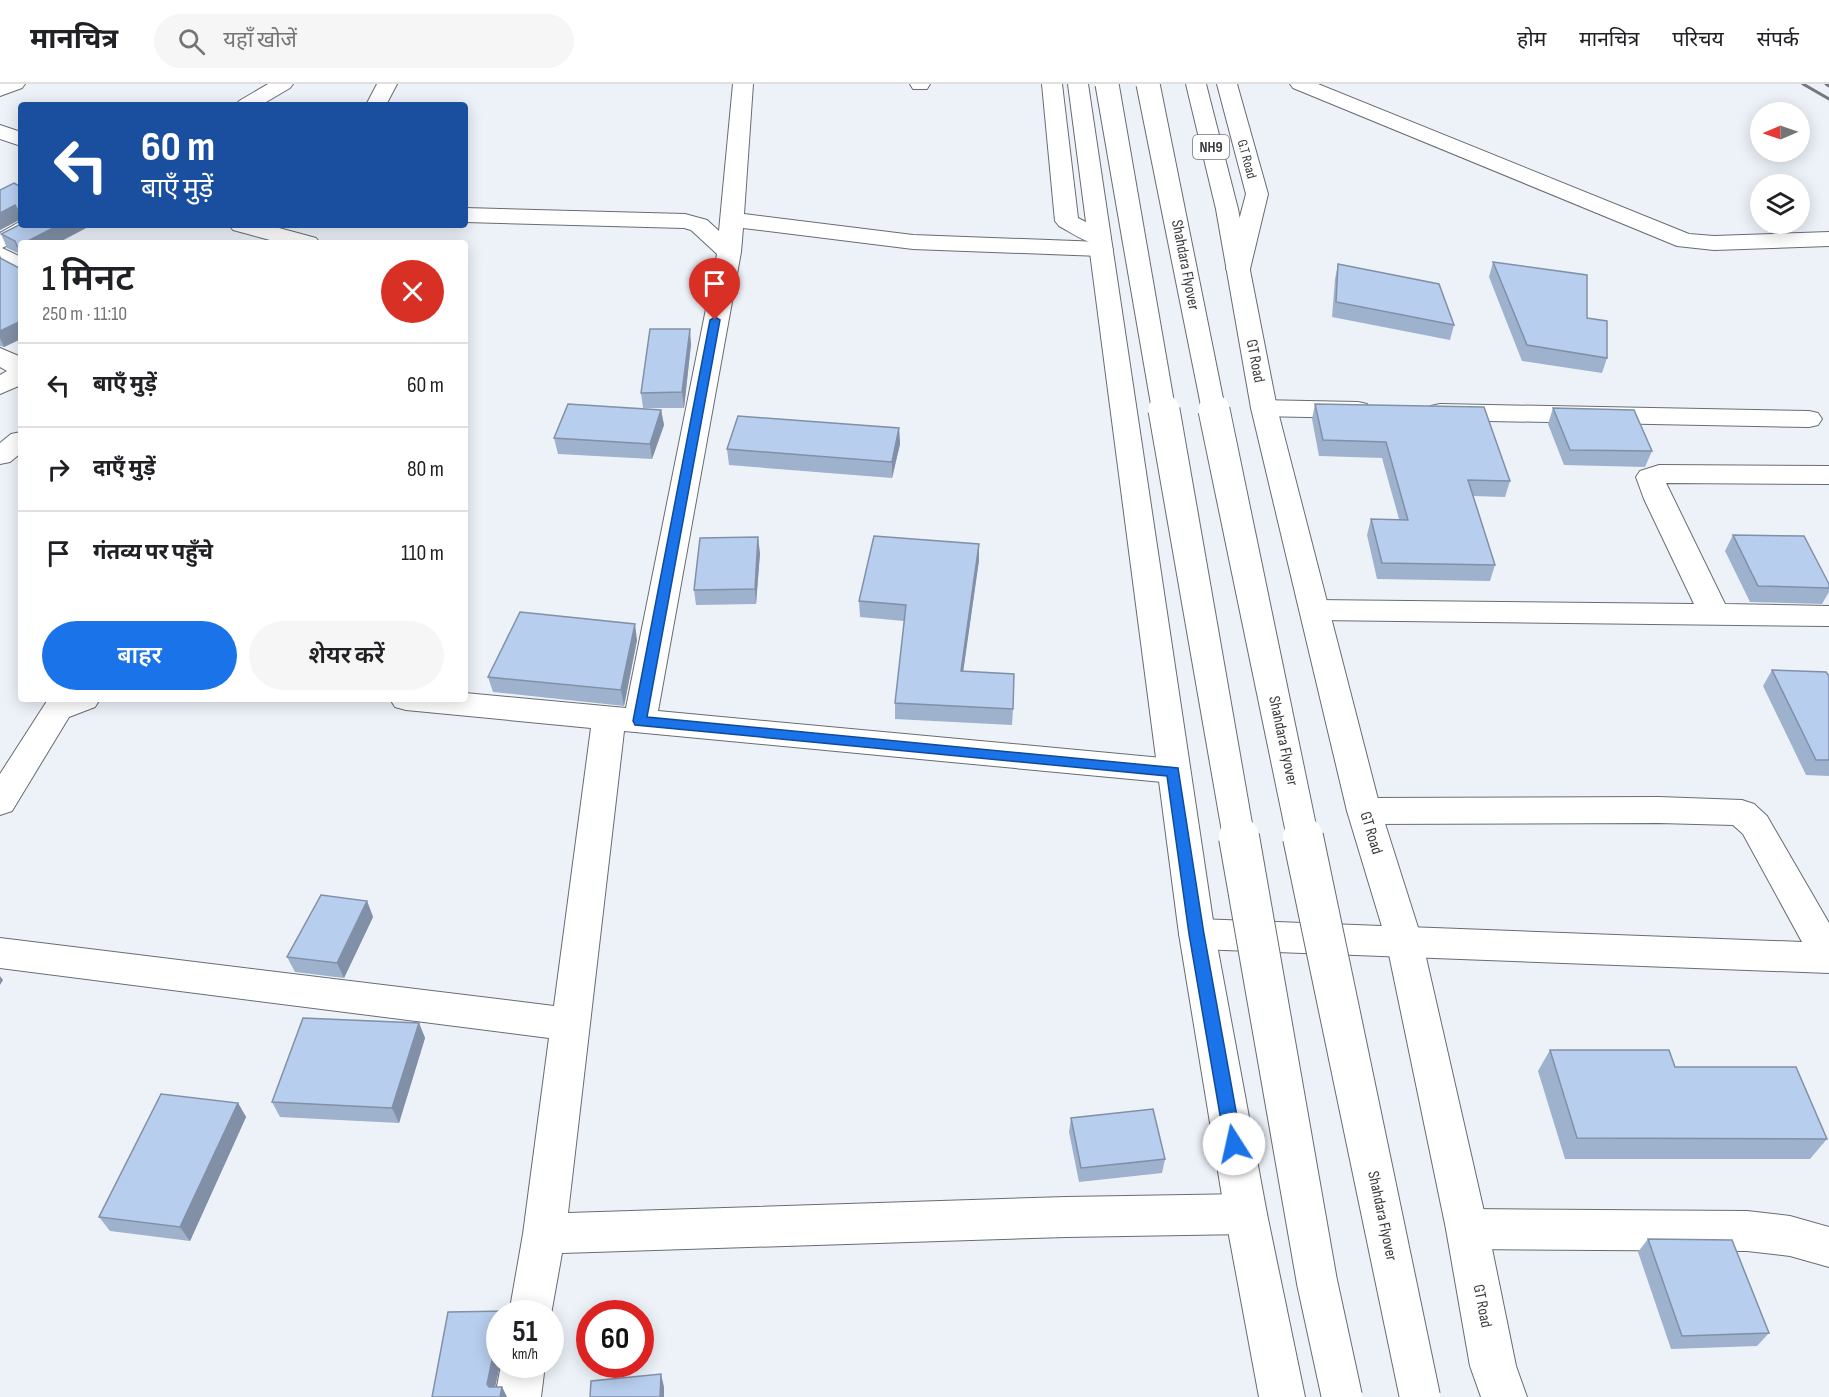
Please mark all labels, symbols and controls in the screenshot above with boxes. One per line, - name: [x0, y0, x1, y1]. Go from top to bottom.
- search box: [154, 14, 574, 68]
- text: मानचित्र: [30, 23, 118, 56]
- icon: search: [175, 25, 208, 58]
- text: यहाँ खोजें: [223, 27, 297, 54]
- text: होम: [1517, 27, 1546, 52]
- text: मानचित्र: [1579, 27, 1639, 52]
- text: परिचय: [1672, 27, 1724, 52]
- text: संपर्क: [1757, 27, 1799, 52]
- north arrow: [1750, 102, 1810, 162]
- map controls: [1750, 102, 1810, 234]
- text: 60 m: [141, 122, 215, 173]
- icon: left: [42, 126, 120, 204]
- road number: NH9: [1193, 135, 1229, 159]
- street label: G.T Road: [1234, 138, 1260, 181]
- text: बाएँ मुड़ें: [141, 173, 213, 205]
- button: layers: [1750, 174, 1810, 234]
- street label: Shahdara Flyover: [1167, 218, 1203, 312]
- text: 1 मिनट: [42, 258, 134, 301]
- pin: [689, 258, 740, 320]
- button: close: [381, 260, 444, 323]
- icon: arrive: [698, 267, 731, 300]
- text: 250 m · 11:10: [42, 302, 127, 326]
- street label: GT Road: [1242, 338, 1268, 384]
- icon: left: [42, 369, 75, 402]
- text: बाएँ मुड़ें: [93, 371, 157, 398]
- text: 60 m: [407, 372, 444, 399]
- icon: right: [42, 453, 75, 486]
- text: दाएँ मुड़ें: [93, 455, 156, 482]
- text: 80 m: [407, 456, 444, 483]
- icon: arrive: [42, 537, 75, 570]
- text: गंतव्य पर पहुँचे: [93, 539, 213, 566]
- text: 110 m: [401, 540, 444, 567]
- button: बाहर: [42, 621, 237, 690]
- button: शेयर करें: [249, 621, 444, 690]
- street label: Shahdara Flyover: [1264, 694, 1302, 788]
- street label: GT Road: [1356, 809, 1386, 857]
- position arrow: [1202, 1112, 1266, 1176]
- street label: Shahdara Flyover: [1363, 1169, 1401, 1263]
- street label: GT Road: [1469, 1283, 1495, 1329]
- speed limit sign: 60: [576, 1300, 654, 1378]
- text: 51: [513, 1314, 537, 1350]
- text: km/h: [512, 1345, 538, 1364]

